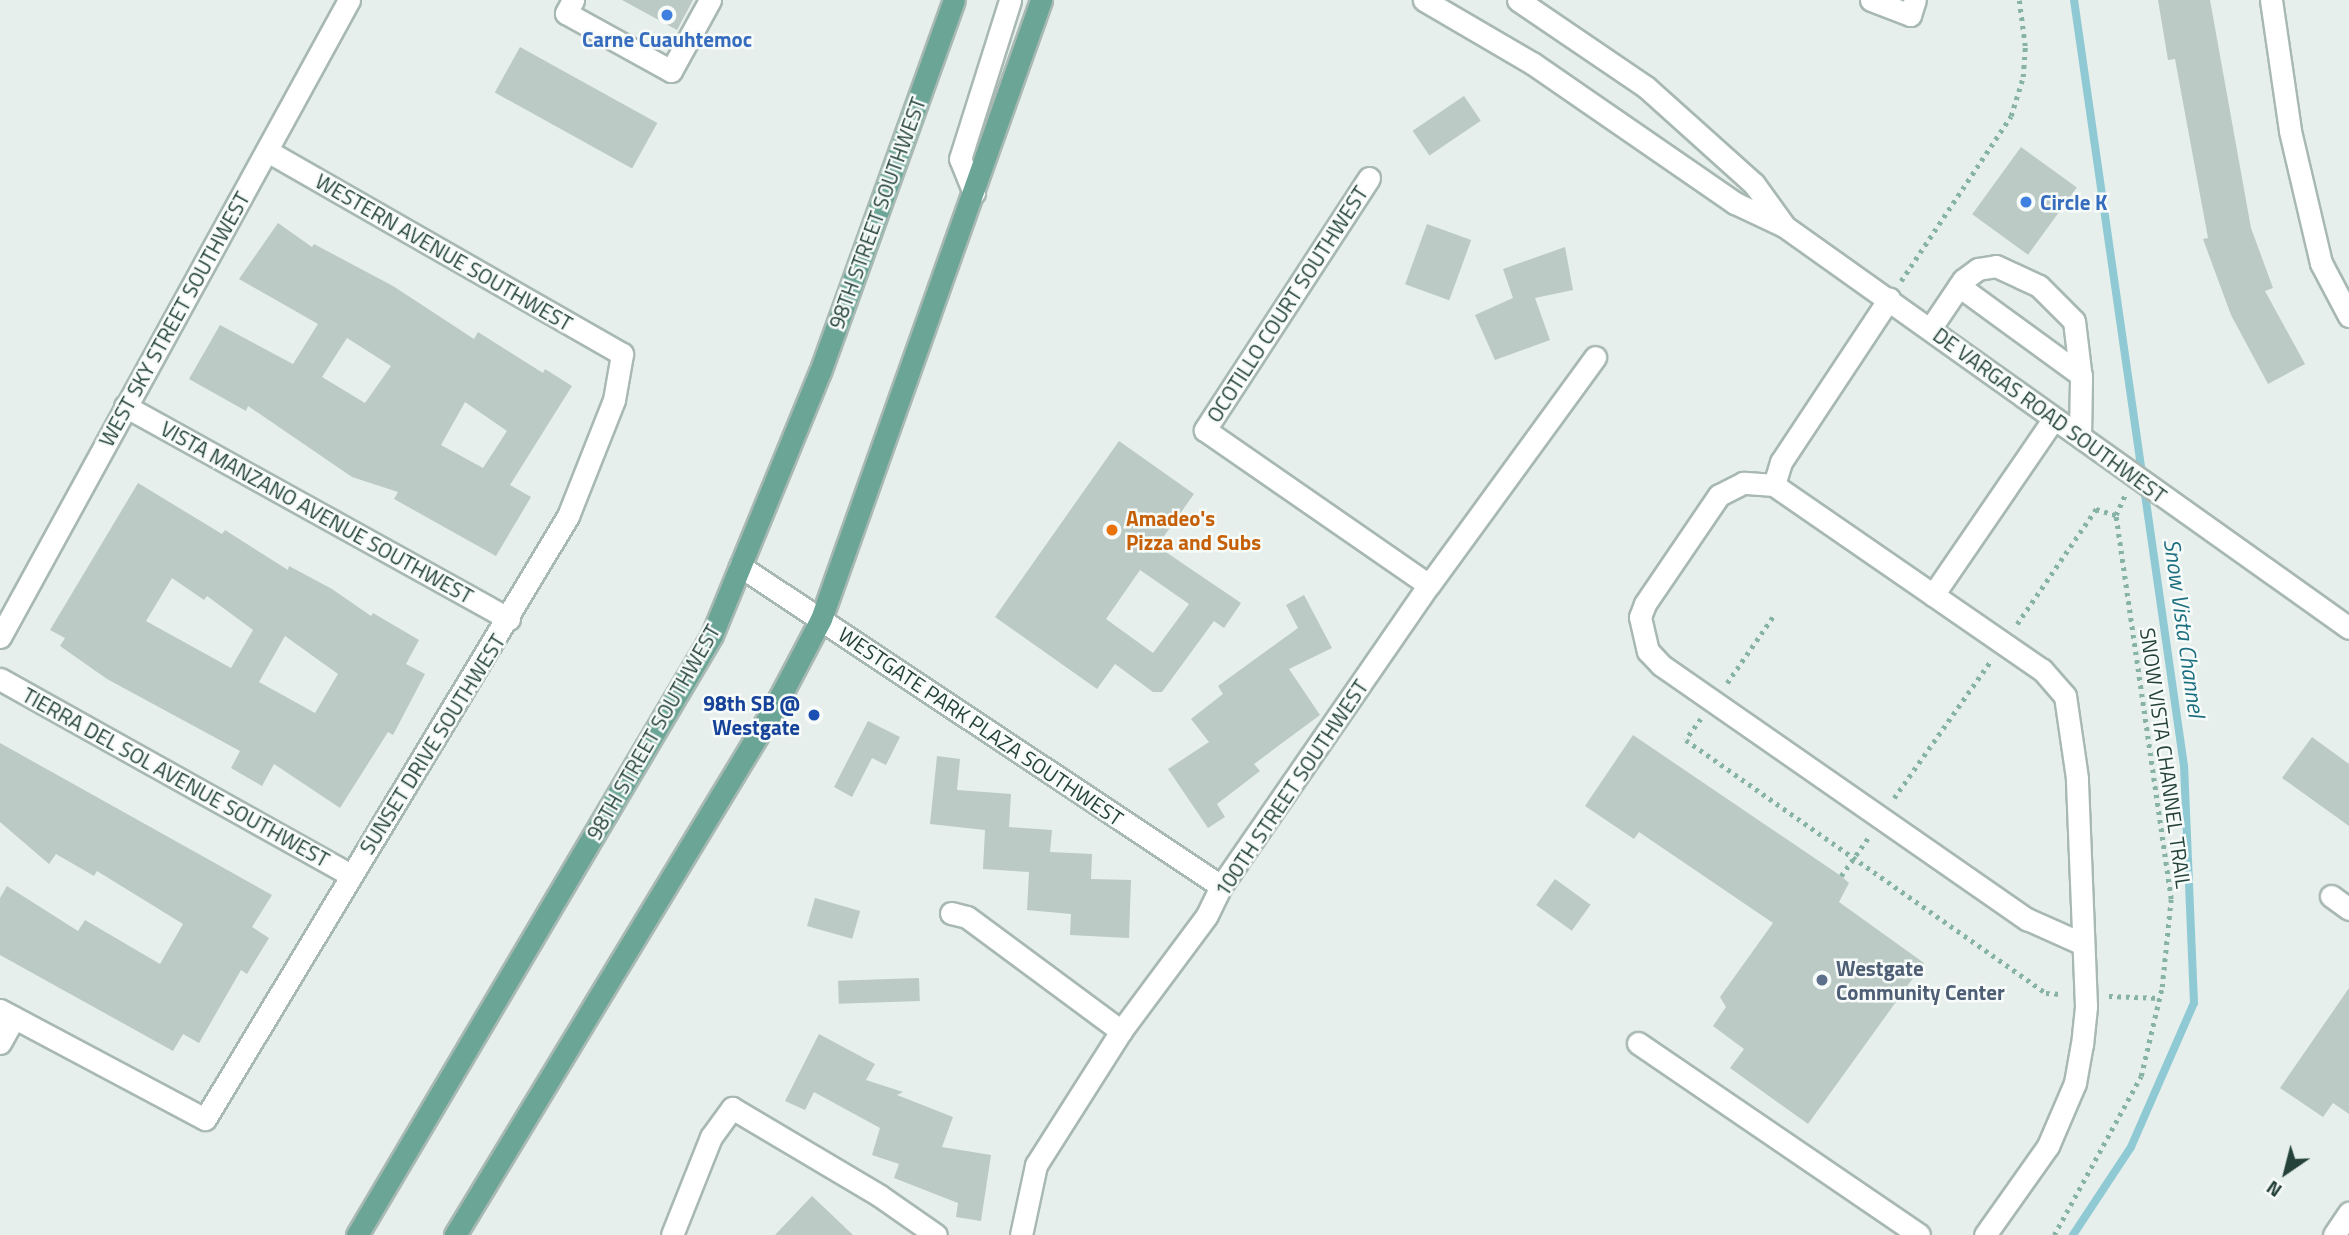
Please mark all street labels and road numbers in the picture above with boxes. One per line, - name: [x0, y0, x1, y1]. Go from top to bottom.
- street label: 98TH STREET SOUTHWEST: [823, 94, 931, 332]
- street label: WESTERN AVENUE SOUTHWEST: [311, 168, 577, 336]
- street label: OCOTILLO COURT SOUTHWEST: [1201, 181, 1373, 427]
- street label: WEST SKY STREET SOUTHWEST: [93, 187, 255, 451]
- street label: DE VARGAS ROAD SOUTHWEST: [1929, 322, 2171, 508]
- street label: VISTA MANZANO AVENUE SOUTHWEST: [156, 415, 478, 609]
- street label: 98TH STREET SOUTHWEST: [581, 620, 725, 844]
- street label: WESTGATE PARK PLAZA SOUTHWEST: [834, 621, 1128, 831]
- street label: SNOW VISTA CHANNEL TRAIL: [2135, 626, 2197, 890]
- street label: SUNSET DRIVE SOUTHWEST: [354, 629, 510, 859]
- street label: 100TH STREET SOUTHWEST: [1209, 675, 1373, 901]
- street label: TIERRA DEL SOL AVENUE SOUTHWEST: [18, 682, 334, 872]

